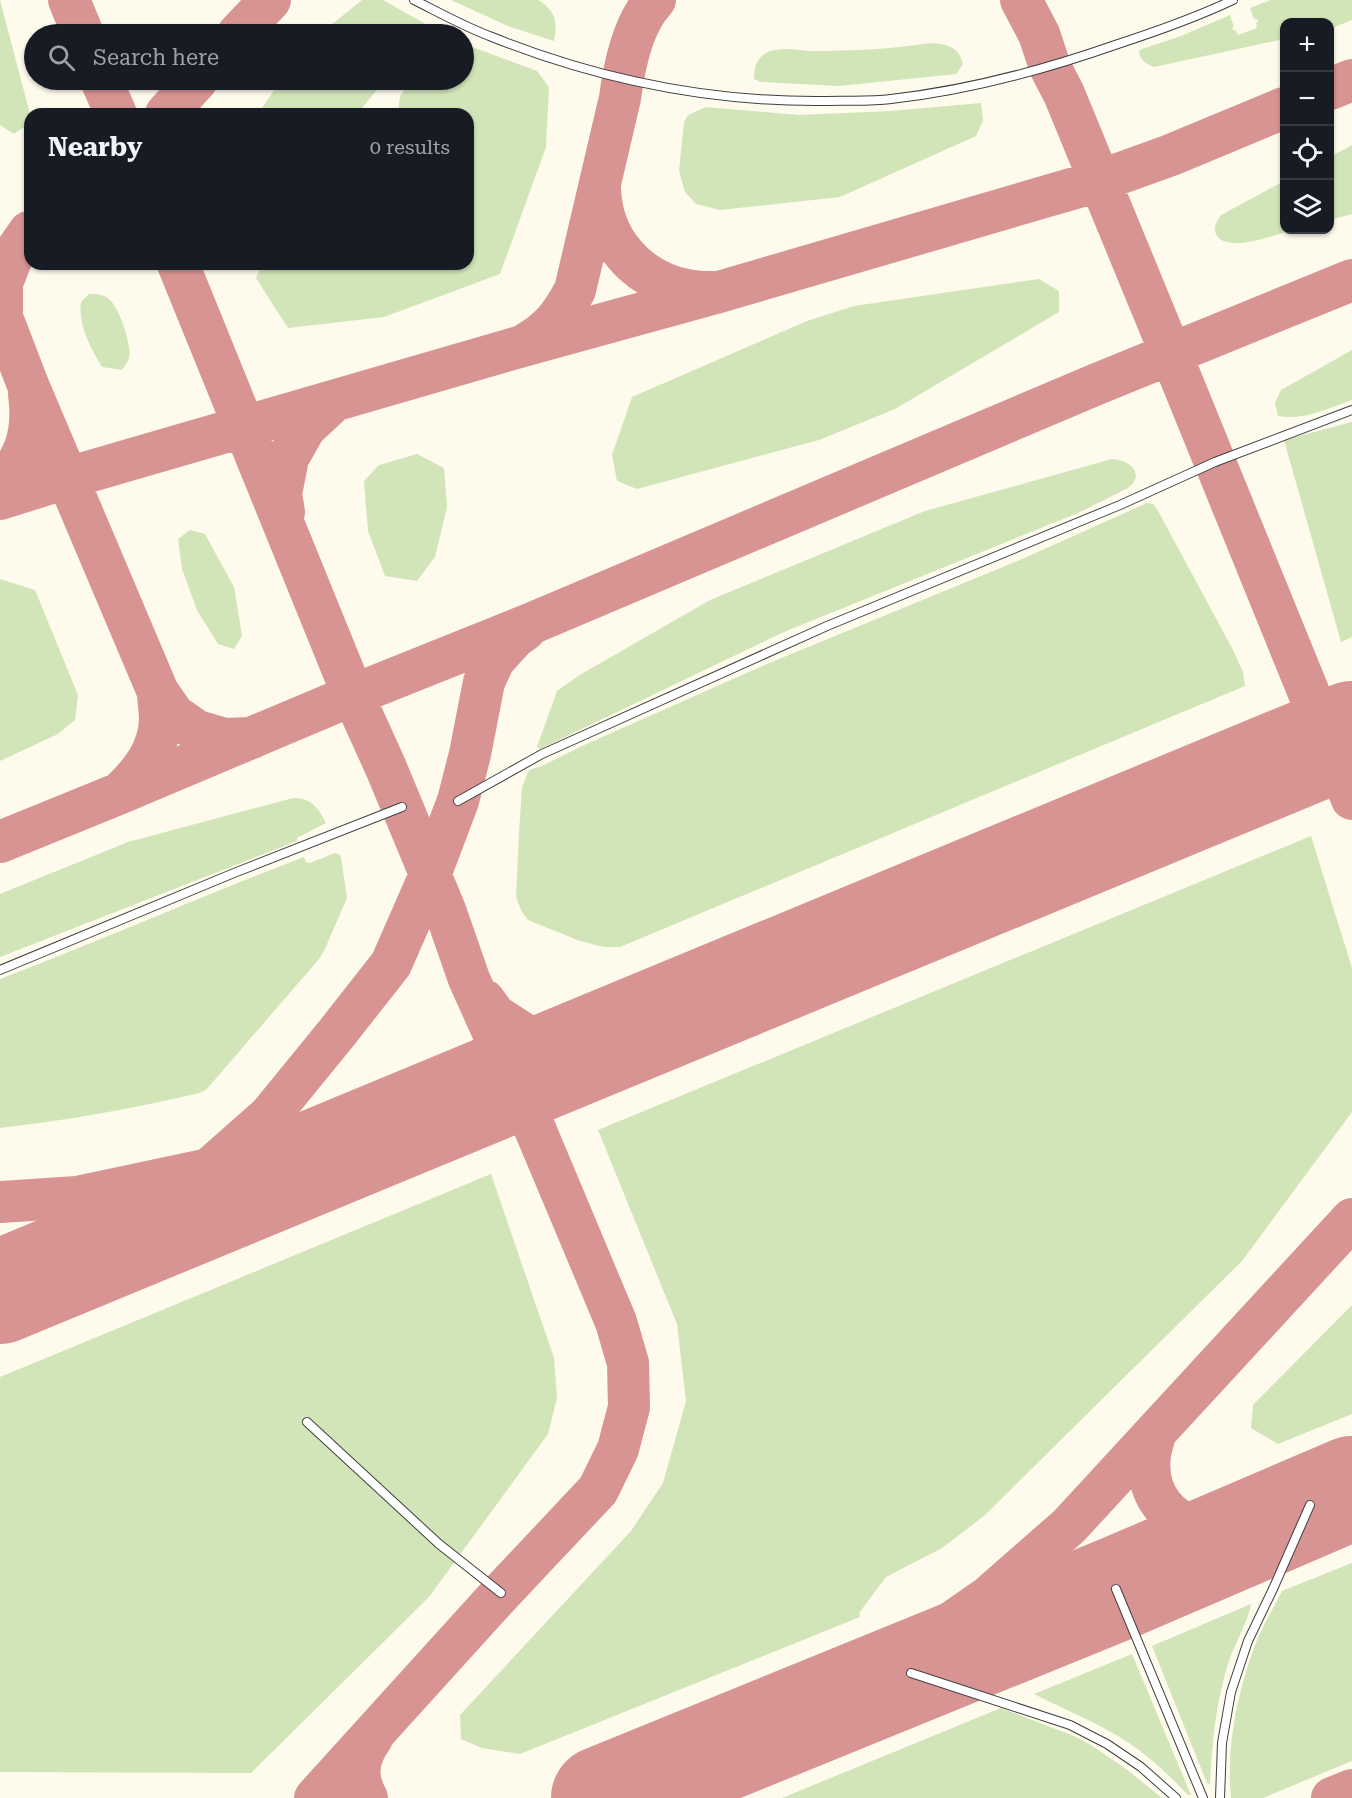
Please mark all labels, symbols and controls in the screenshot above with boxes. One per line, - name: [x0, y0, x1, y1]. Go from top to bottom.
- map controls: [1280, 18, 1334, 234]
- button: +: [1280, 18, 1334, 72]
- search box: [24, 24, 474, 90]
- icon: search: [45, 41, 78, 74]
- text: Search here: [93, 45, 219, 70]
- button: −: [1280, 72, 1334, 126]
- button: locate: [1280, 126, 1334, 180]
- text: Nearby: [48, 132, 142, 162]
- text: 0 results: [370, 135, 450, 159]
- button: layers: [1280, 180, 1334, 234]

